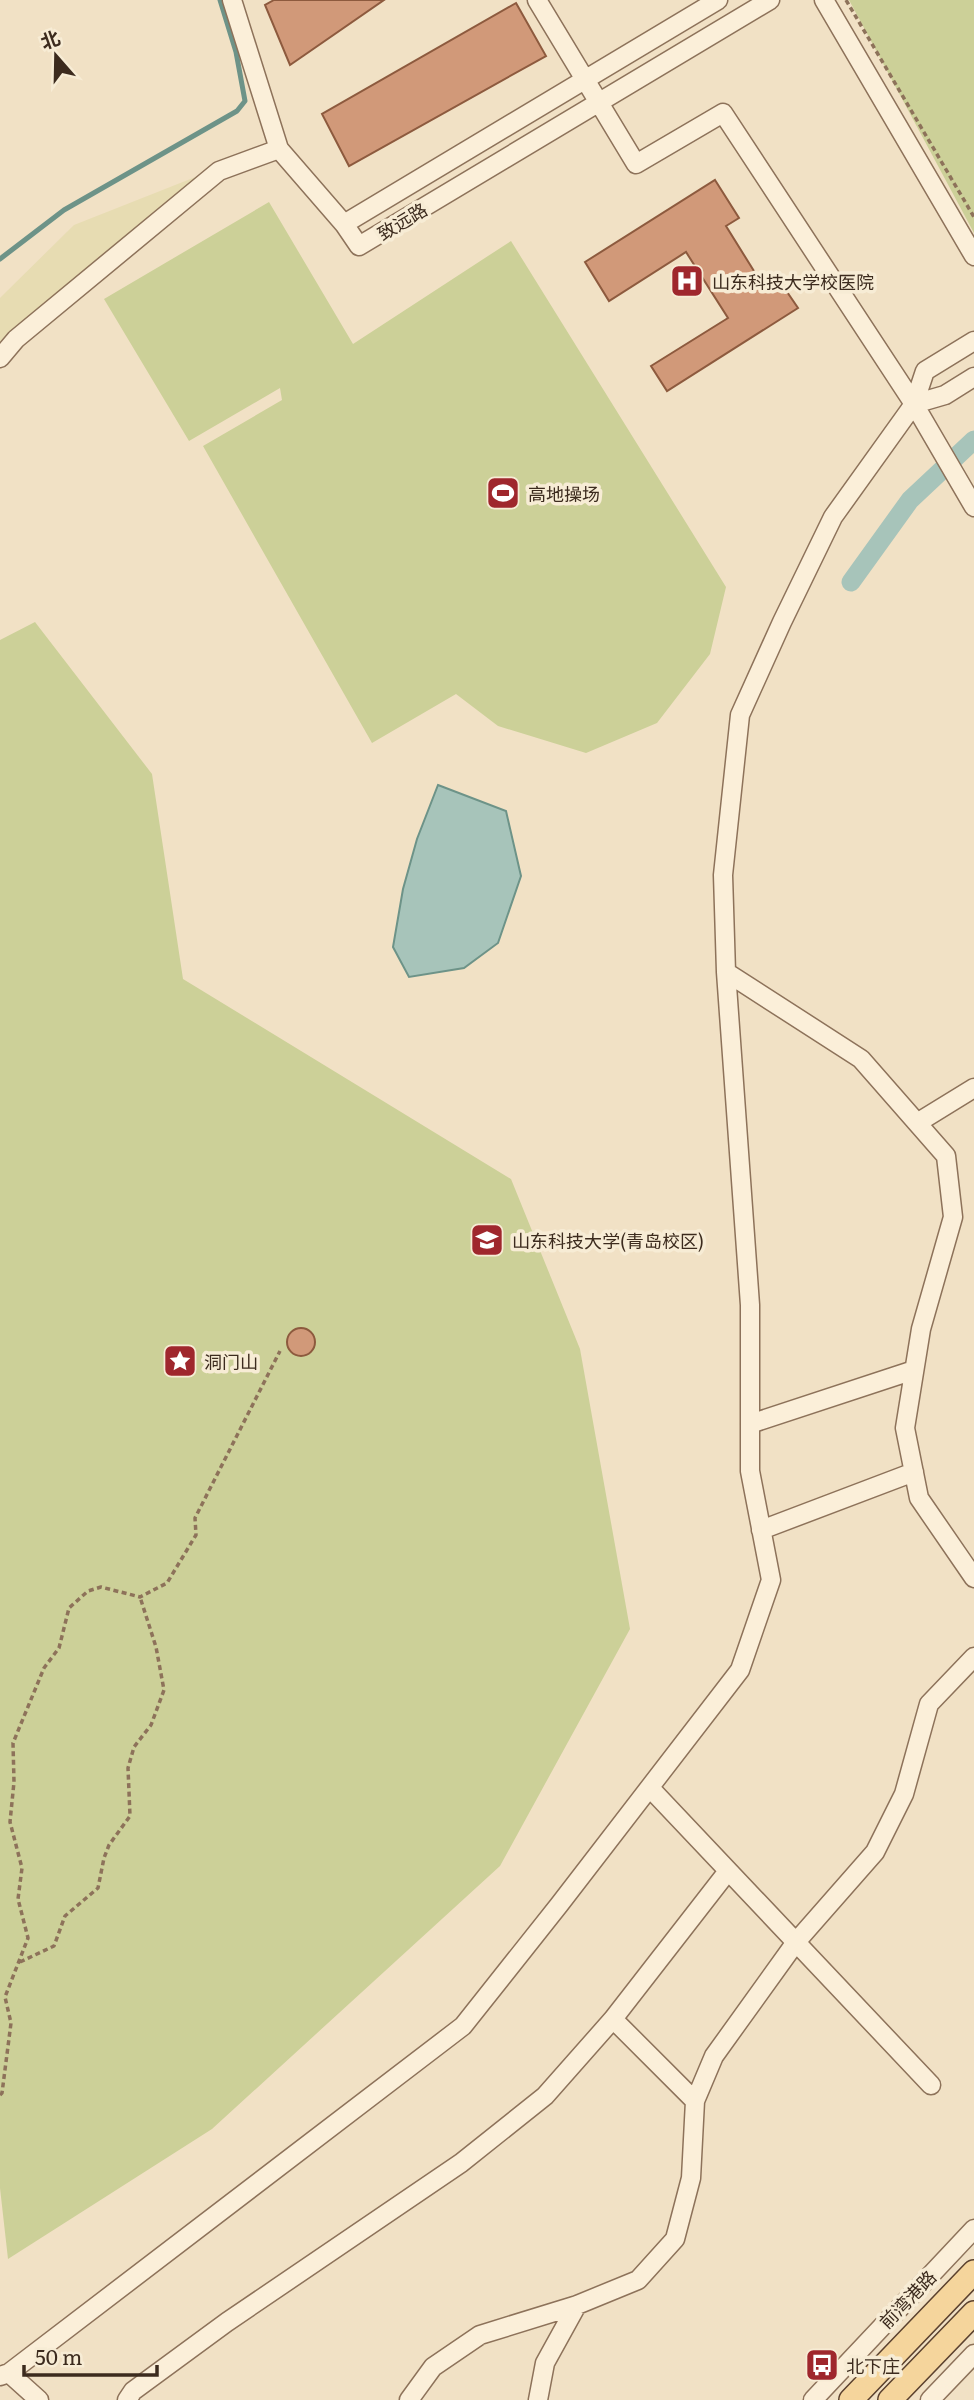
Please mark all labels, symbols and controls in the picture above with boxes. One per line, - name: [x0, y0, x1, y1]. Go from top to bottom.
- north arrow: [21, 21, 91, 91]
- text: 北: [36, 23, 64, 55]
- street label: 致远路: [372, 196, 432, 246]
- hospital icon: 山东科技大学校医院: [668, 262, 706, 300]
- place label: 山东科技大学校医院: [712, 268, 874, 295]
- sports icon: 高地操场: [484, 474, 522, 512]
- place label: 高地操场: [528, 480, 600, 507]
- school or university icon: 山东科技大学(青岛校区): [468, 1221, 506, 1259]
- place label: 山东科技大学(青岛校区): [512, 1227, 704, 1254]
- place icon: 洞门山: [161, 1342, 199, 1380]
- place label: 洞门山: [204, 1348, 258, 1375]
- street label: 前湾港路: [872, 2264, 942, 2334]
- scale bar: [24, 2334, 158, 2378]
- text: 50 m: [35, 2340, 82, 2371]
- bus stop icon: 北下庄: [803, 2346, 841, 2384]
- place label: 北下庄: [846, 2352, 900, 2379]

